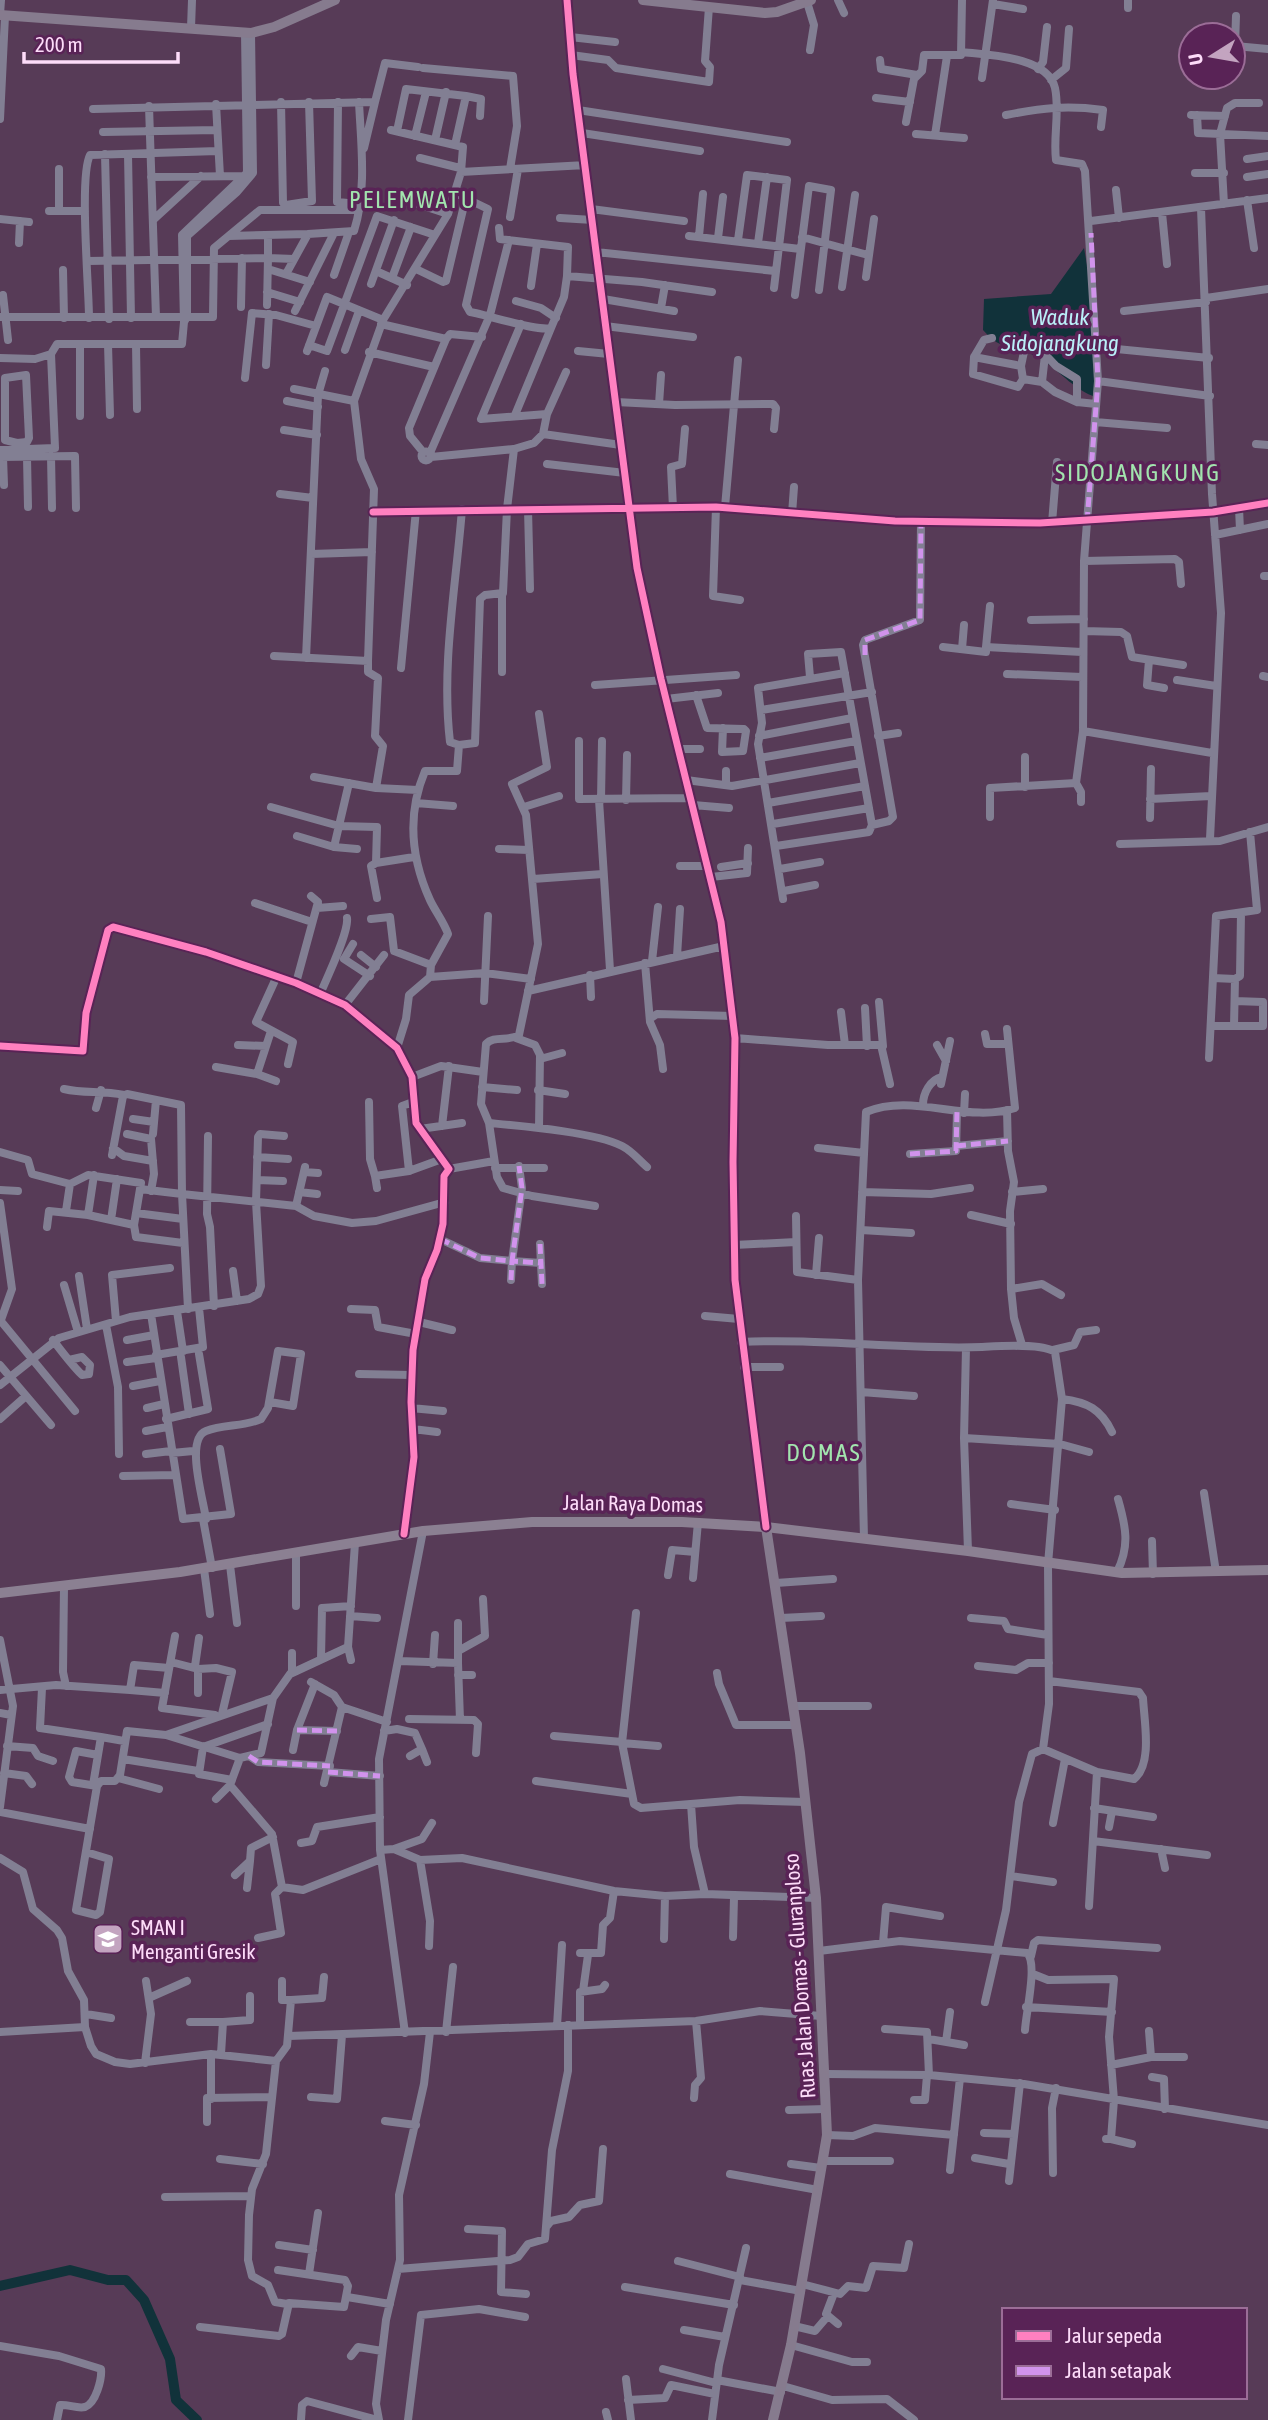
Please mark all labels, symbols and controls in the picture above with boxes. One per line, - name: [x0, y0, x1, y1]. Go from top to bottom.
- scale bar: [24, 21, 178, 65]
- north arrow: [1177, 21, 1247, 91]
- text: 200 m: [35, 32, 83, 56]
- text: U: [1183, 52, 1207, 67]
- district label: PELEMWATU: [349, 186, 477, 213]
- water label: Waduk Sidojangkung: [1000, 304, 1119, 356]
- district label: SIDOJANGKUNG: [1055, 459, 1221, 486]
- district label: DOMAS: [786, 1439, 862, 1466]
- street label: Jalan Raya Domas: [563, 1490, 703, 1516]
- street label: Ruas Jalan Domas - Gluranploso: [778, 1853, 820, 2099]
- place label: SMAN I Menganti Gresik: [131, 1915, 255, 1963]
- school or university icon: SMAN I Menganti Gresik: [91, 1922, 125, 1956]
- legend: [1002, 2308, 1247, 2399]
- text: Jalur sepeda: [1065, 2323, 1162, 2347]
- text: Jalan setapak: [1065, 2358, 1172, 2382]

